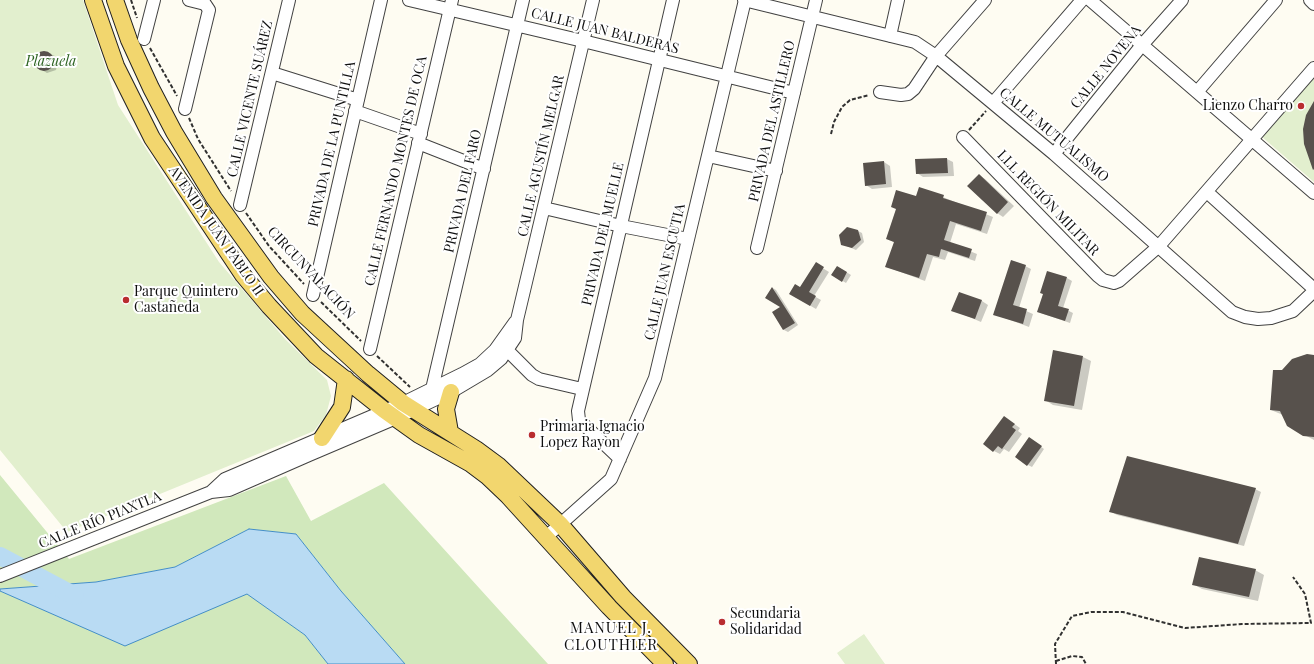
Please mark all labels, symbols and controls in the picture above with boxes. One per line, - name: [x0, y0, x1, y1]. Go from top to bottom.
- street label: CALLE JUAN BALDERAS: [529, 5, 681, 57]
- street label: CALLE VICENTE SUÁREZ: [224, 19, 276, 179]
- street label: CALLE NOVENA: [1067, 22, 1145, 112]
- street label: PRIVADA DEL ASTILLERO: [745, 39, 799, 203]
- park label: Plazuela: [26, 54, 76, 70]
- street label: CALLE FERNANDO MONTES DE OCA: [361, 54, 431, 288]
- street label: PRIVADA DE LA PUNTILLA: [305, 60, 359, 228]
- street label: CALLE AGUSTÍN MELGAR: [514, 73, 568, 239]
- street label: CALLE MUTUALISMO: [996, 84, 1112, 186]
- place label: Lienzo Charro: [1203, 98, 1293, 114]
- marker: Lienzo Charro: [1296, 101, 1306, 111]
- street label: PRIVADA DEL FARO: [441, 128, 485, 254]
- street label: LLL REGIÓN MILITAR: [994, 147, 1102, 259]
- street label: PRIVADA DEL MUELLE: [578, 161, 628, 307]
- street label: AVENIDA JUAN PABLO II: [165, 163, 267, 299]
- street label: CALLE JUAN ESCUTIA: [641, 202, 689, 342]
- street label: CIRCUNVALACIÓN: [264, 223, 358, 323]
- place label: Parque Quintero Castañeda: [134, 284, 238, 316]
- marker: Parque Quintero Castañeda: [121, 295, 131, 305]
- place label: Primaria Ignacio Lopez Rayon: [540, 419, 645, 452]
- marker: Primaria Ignacio Lopez Rayon: [527, 430, 537, 440]
- street label: CALLE RÍO PIAXTLA: [36, 488, 164, 552]
- place label: Secundaria Solidaridad: [730, 606, 802, 638]
- marker: Secundaria Solidaridad: [717, 617, 727, 627]
- district label: MANUEL J. CLOUTHIER: [564, 619, 658, 654]

